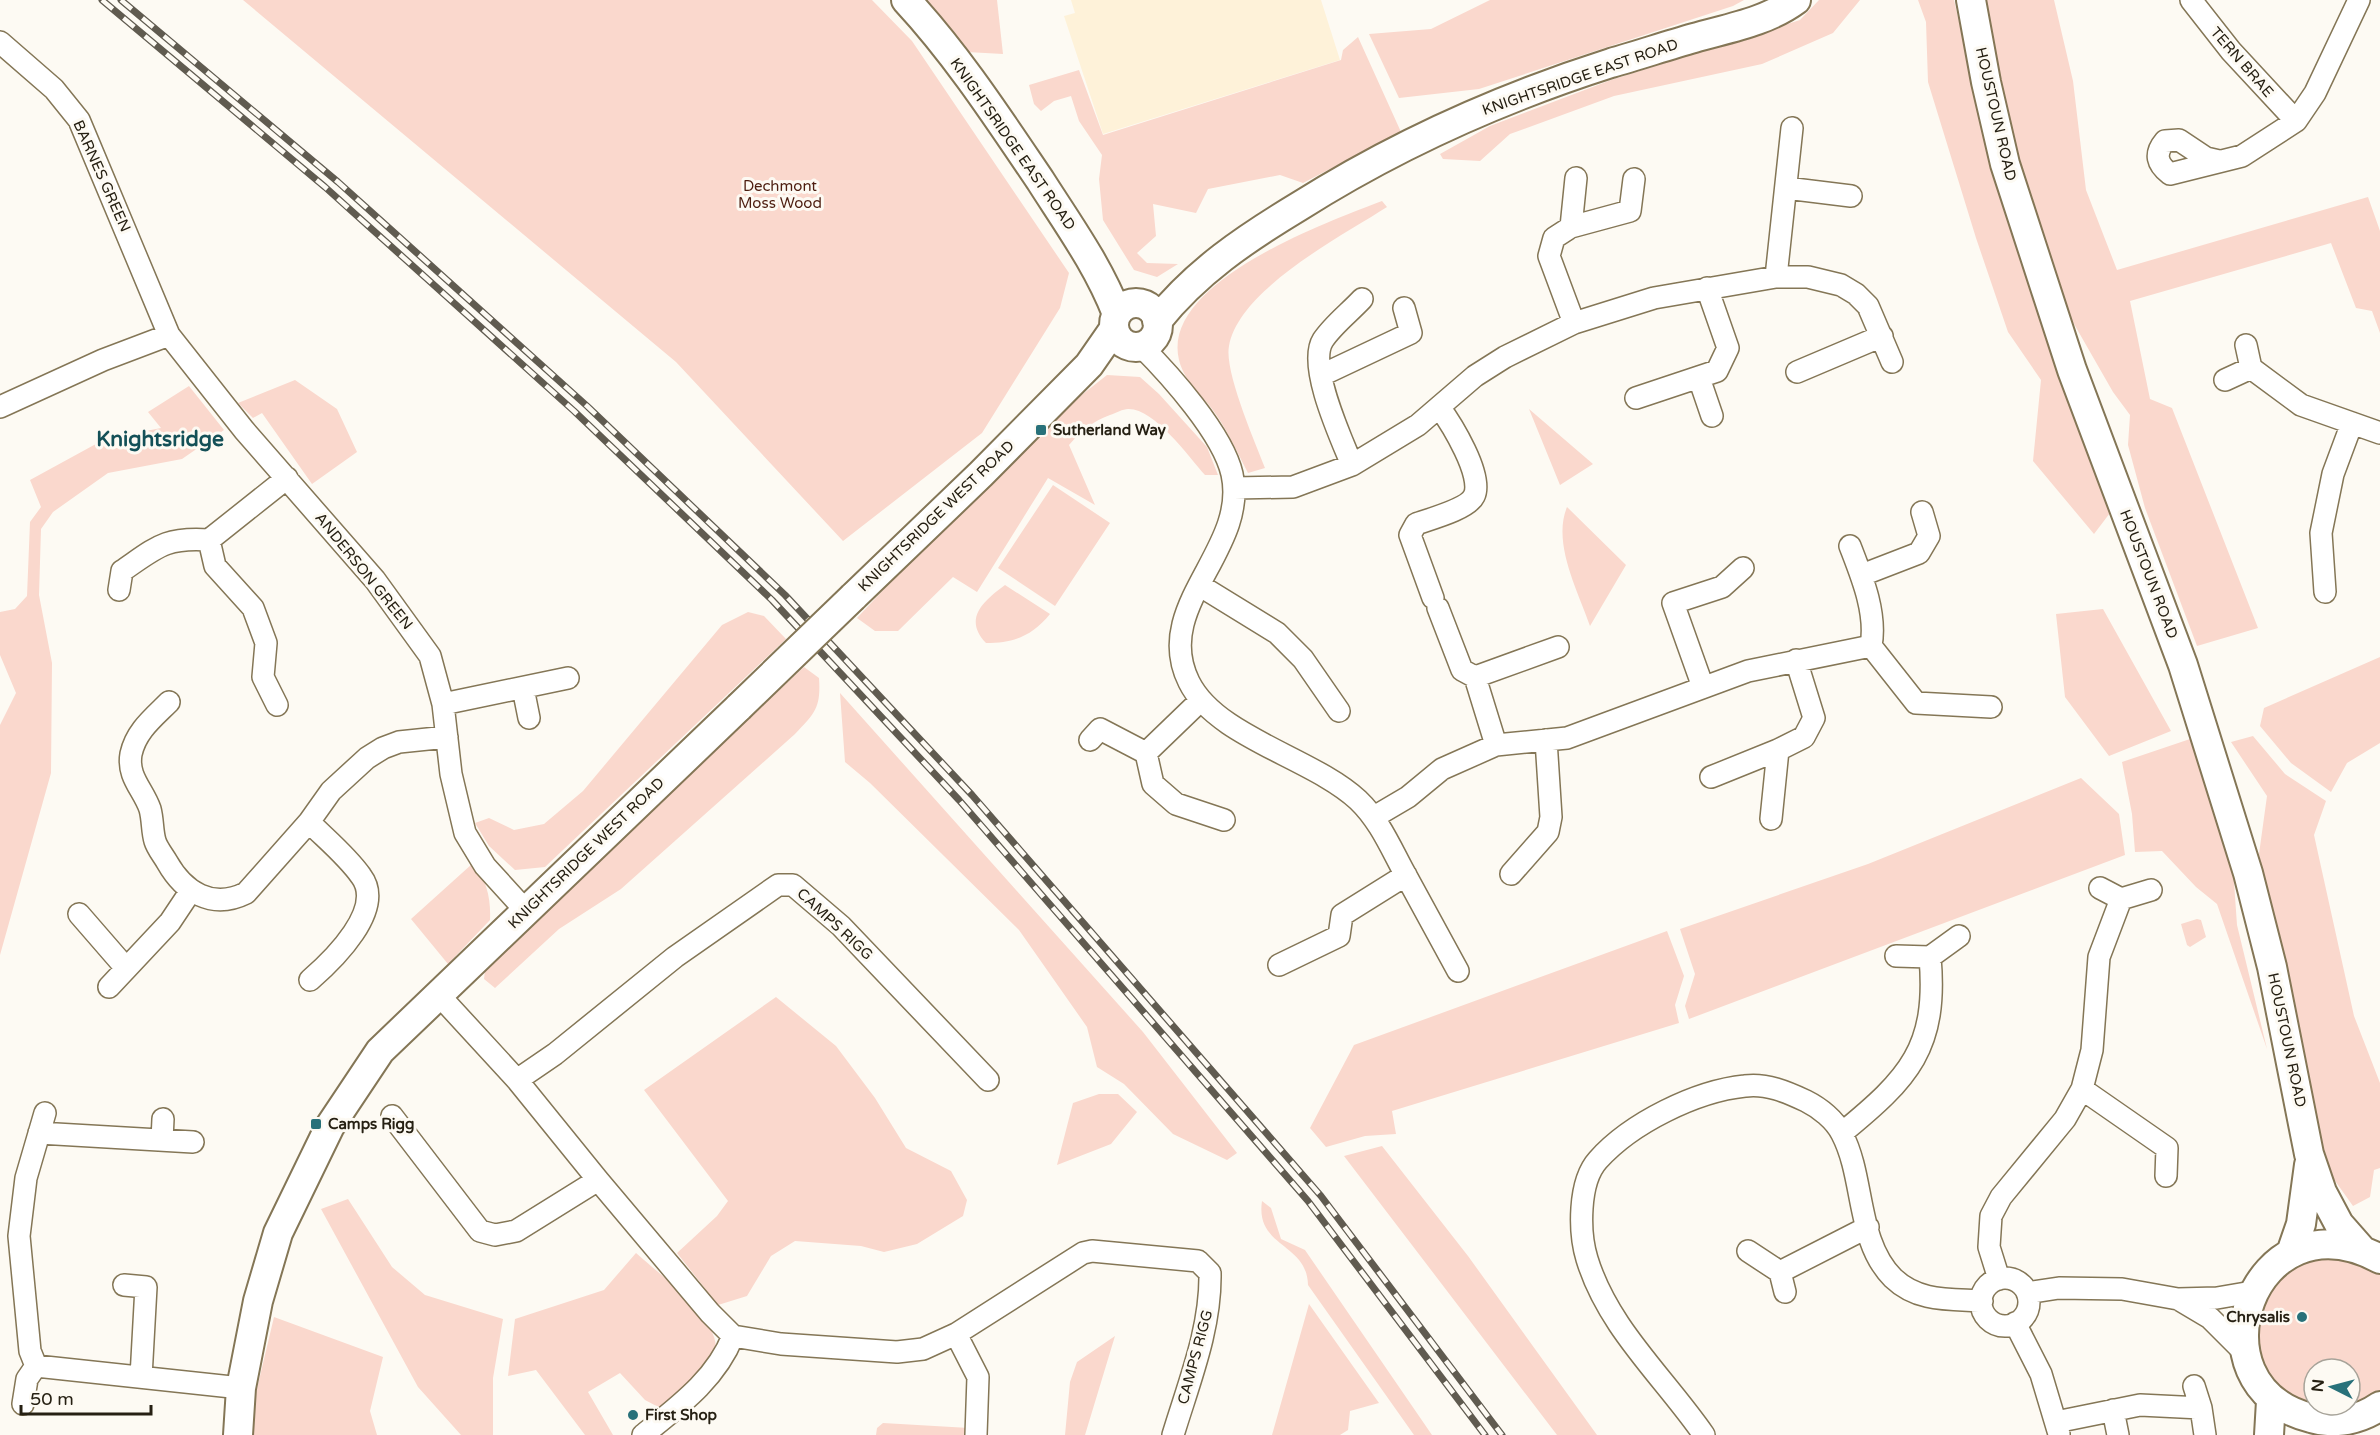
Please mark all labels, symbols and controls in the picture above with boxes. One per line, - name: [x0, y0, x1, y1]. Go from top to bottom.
- street label: TERN BRAE: [2207, 23, 2277, 101]
- street label: KNIGHTSRIDGE EAST ROAD: [1480, 35, 1680, 119]
- street label: HOUSTOUN ROAD: [1972, 45, 2020, 183]
- street label: KNIGHTSRIDGE EAST ROAD: [947, 54, 1079, 234]
- street label: BARNES GREEN: [69, 117, 135, 235]
- park label: Dechmont Moss Wood: [738, 177, 822, 212]
- place label: Sutherland Way: [1053, 421, 1166, 440]
- marker: Sutherland Way: [1034, 423, 1048, 437]
- district label: Knightsridge: [96, 427, 224, 452]
- street label: KNIGHTSRIDGE WEST ROAD: [854, 437, 1018, 595]
- street label: HOUSTOUN ROAD: [2116, 507, 2182, 641]
- street label: ANDERSON GREEN: [311, 509, 417, 633]
- street label: KNIGHTSRIDGE WEST ROAD: [504, 774, 668, 932]
- street label: CAMPS RIGG: [793, 884, 877, 964]
- street label: HOUSTOUN ROAD: [2264, 971, 2310, 1109]
- place label: Camps Rigg: [328, 1115, 415, 1134]
- marker: Camps Rigg: [309, 1117, 323, 1131]
- street label: CAMPS RIGG: [1174, 1308, 1216, 1406]
- place label: Chrysalis: [2226, 1308, 2290, 1327]
- marker: Chrysalis: [2295, 1310, 2309, 1324]
- north arrow: [2302, 1357, 2362, 1417]
- scale bar: [21, 1378, 152, 1416]
- text: N: [2307, 1378, 2329, 1393]
- text: 50 m: [30, 1388, 74, 1410]
- place label: First Shop: [645, 1406, 718, 1425]
- marker: First Shop: [626, 1408, 640, 1422]

